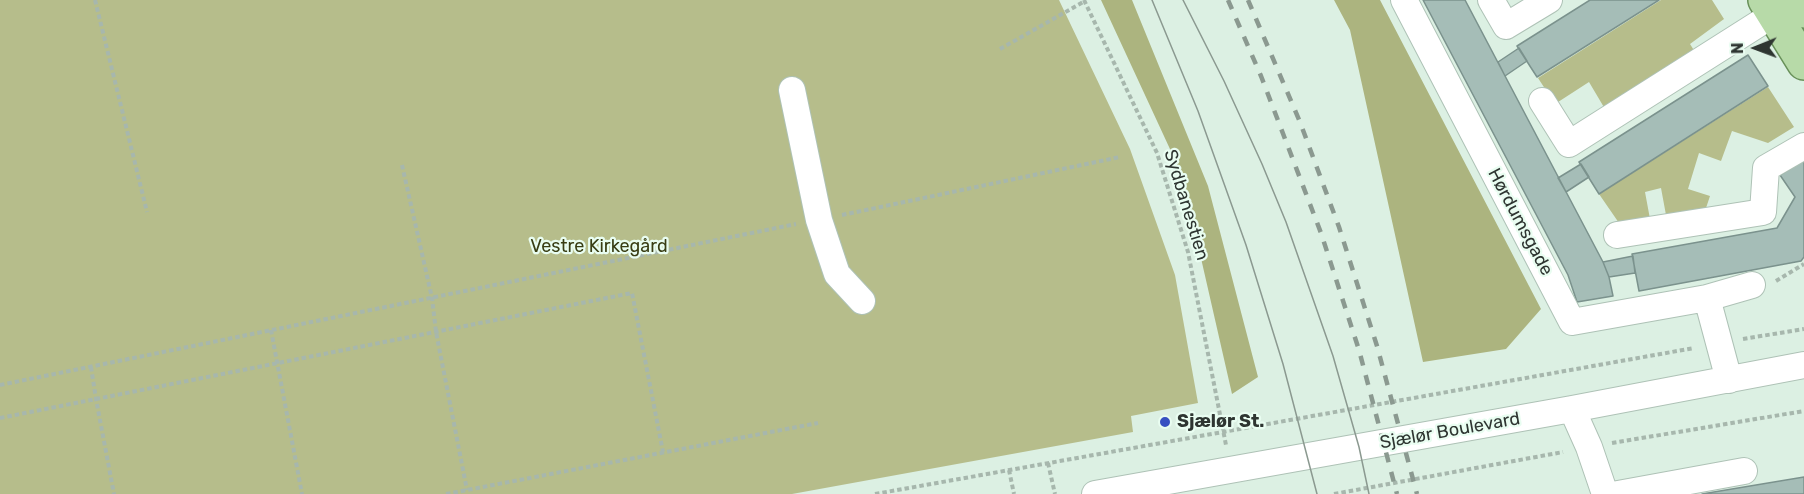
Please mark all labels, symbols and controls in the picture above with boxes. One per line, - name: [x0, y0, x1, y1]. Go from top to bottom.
- north arrow: [1726, 18, 1786, 78]
- text: N: [1728, 42, 1747, 54]
- street label: Sydbanestien: [1159, 147, 1213, 263]
- street label: Hørdumsgade: [1483, 165, 1557, 279]
- park label: Vestre Kirkegård: [530, 236, 668, 258]
- street label: Sjælør Boulevard: [1378, 408, 1522, 454]
- place label: Sjælør St.: [1177, 411, 1264, 433]
- marker: Sjælør St.: [1158, 415, 1172, 429]

